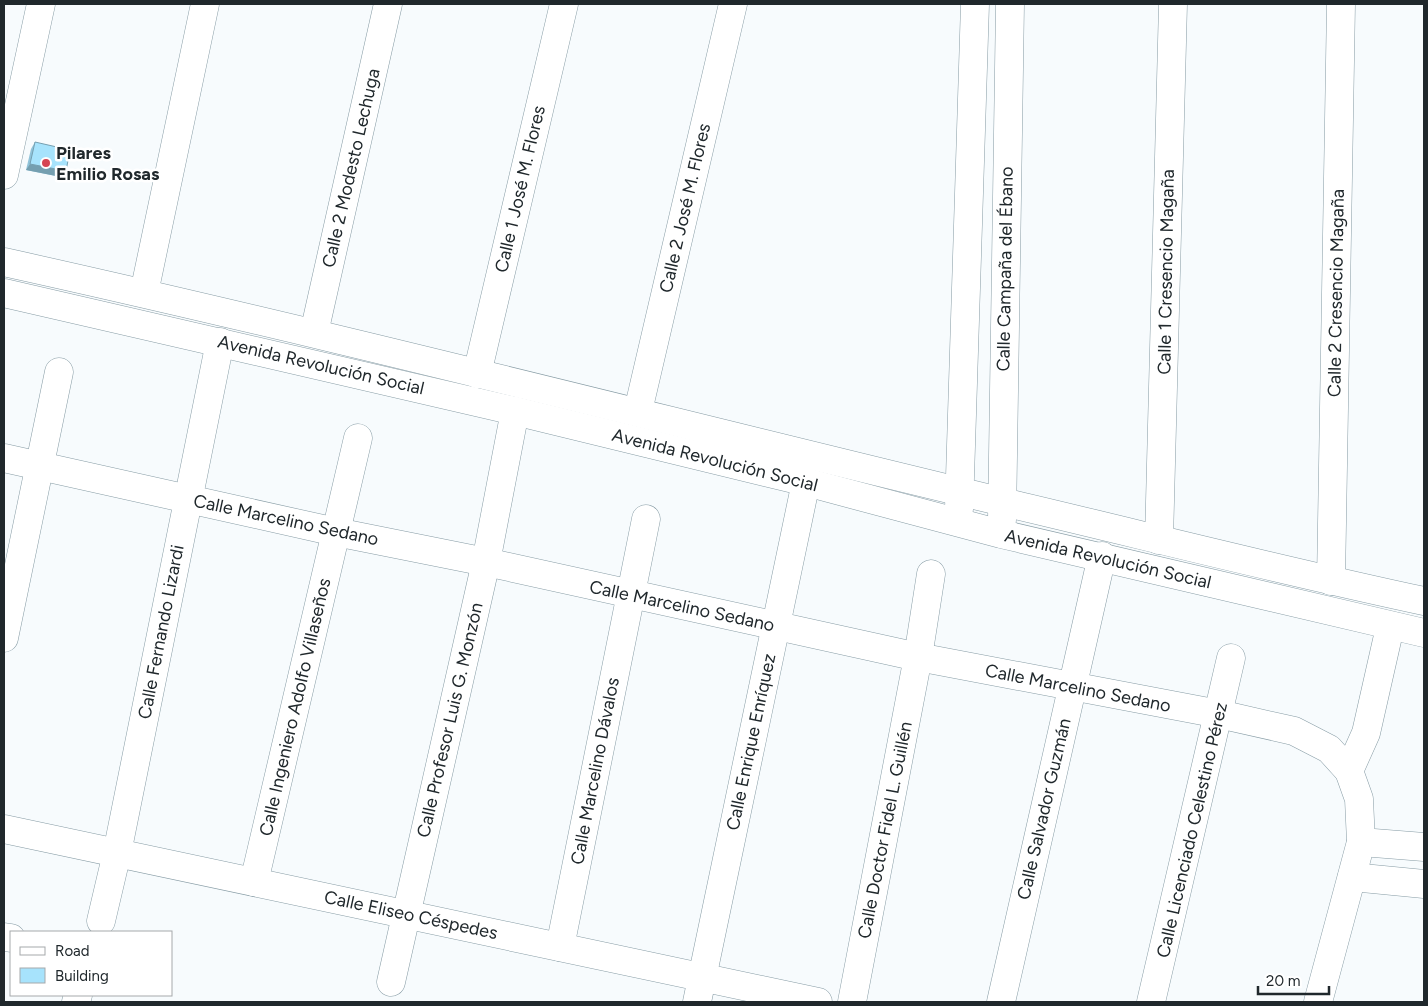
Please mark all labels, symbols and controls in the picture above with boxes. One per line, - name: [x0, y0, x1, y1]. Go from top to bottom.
- street label: Calle 2 Modesto Lechuga: [317, 66, 385, 270]
- street label: Calle 1 José M. Flores: [490, 103, 550, 275]
- street label: Calle 2 José M. Flores: [655, 121, 715, 295]
- place label: Pilares Emilio Rosas: [56, 142, 160, 185]
- marker: Pilares Emilio Rosas: [40, 157, 52, 169]
- street label: Calle Campaña del Ébano: [992, 166, 1018, 372]
- street label: Calle 1 Cresencio Magaña: [1153, 169, 1179, 375]
- street label: Calle 2 Cresencio Magaña: [1323, 189, 1349, 397]
- street label: Avenida Revolución Social: [216, 331, 426, 399]
- street label: Avenida Revolución Social: [610, 424, 820, 496]
- street label: Calle Marcelino Sedano: [191, 490, 381, 550]
- street label: Avenida Revolución Social: [1003, 525, 1213, 593]
- street label: Calle Fernando Lizardi: [133, 543, 189, 721]
- street label: Calle Ingeniero Adolfo Villaseños: [255, 576, 335, 838]
- street label: Calle Marcelino Sedano: [587, 576, 777, 636]
- street label: Calle Profesor Luis G. Monzón: [412, 600, 488, 840]
- street label: Calle Enrique Enríquez: [722, 651, 781, 832]
- street label: Calle Marcelino Sedano: [983, 659, 1173, 717]
- street label: Calle Marcelino Dávalos: [566, 676, 624, 866]
- street label: Calle Licenciado Celestino Pérez: [1152, 700, 1232, 960]
- street label: Calle Salvador Guzmán: [1012, 716, 1076, 902]
- street label: Calle Doctor Fidel L. Guillén: [853, 720, 917, 940]
- street label: Calle Eliseo Céspedes: [322, 886, 500, 944]
- legend: [10, 931, 172, 996]
- text: Road: [55, 942, 90, 960]
- scale bar: [1258, 964, 1329, 996]
- text: Building: [55, 967, 109, 985]
- text: 20 m: [1266, 972, 1300, 990]

